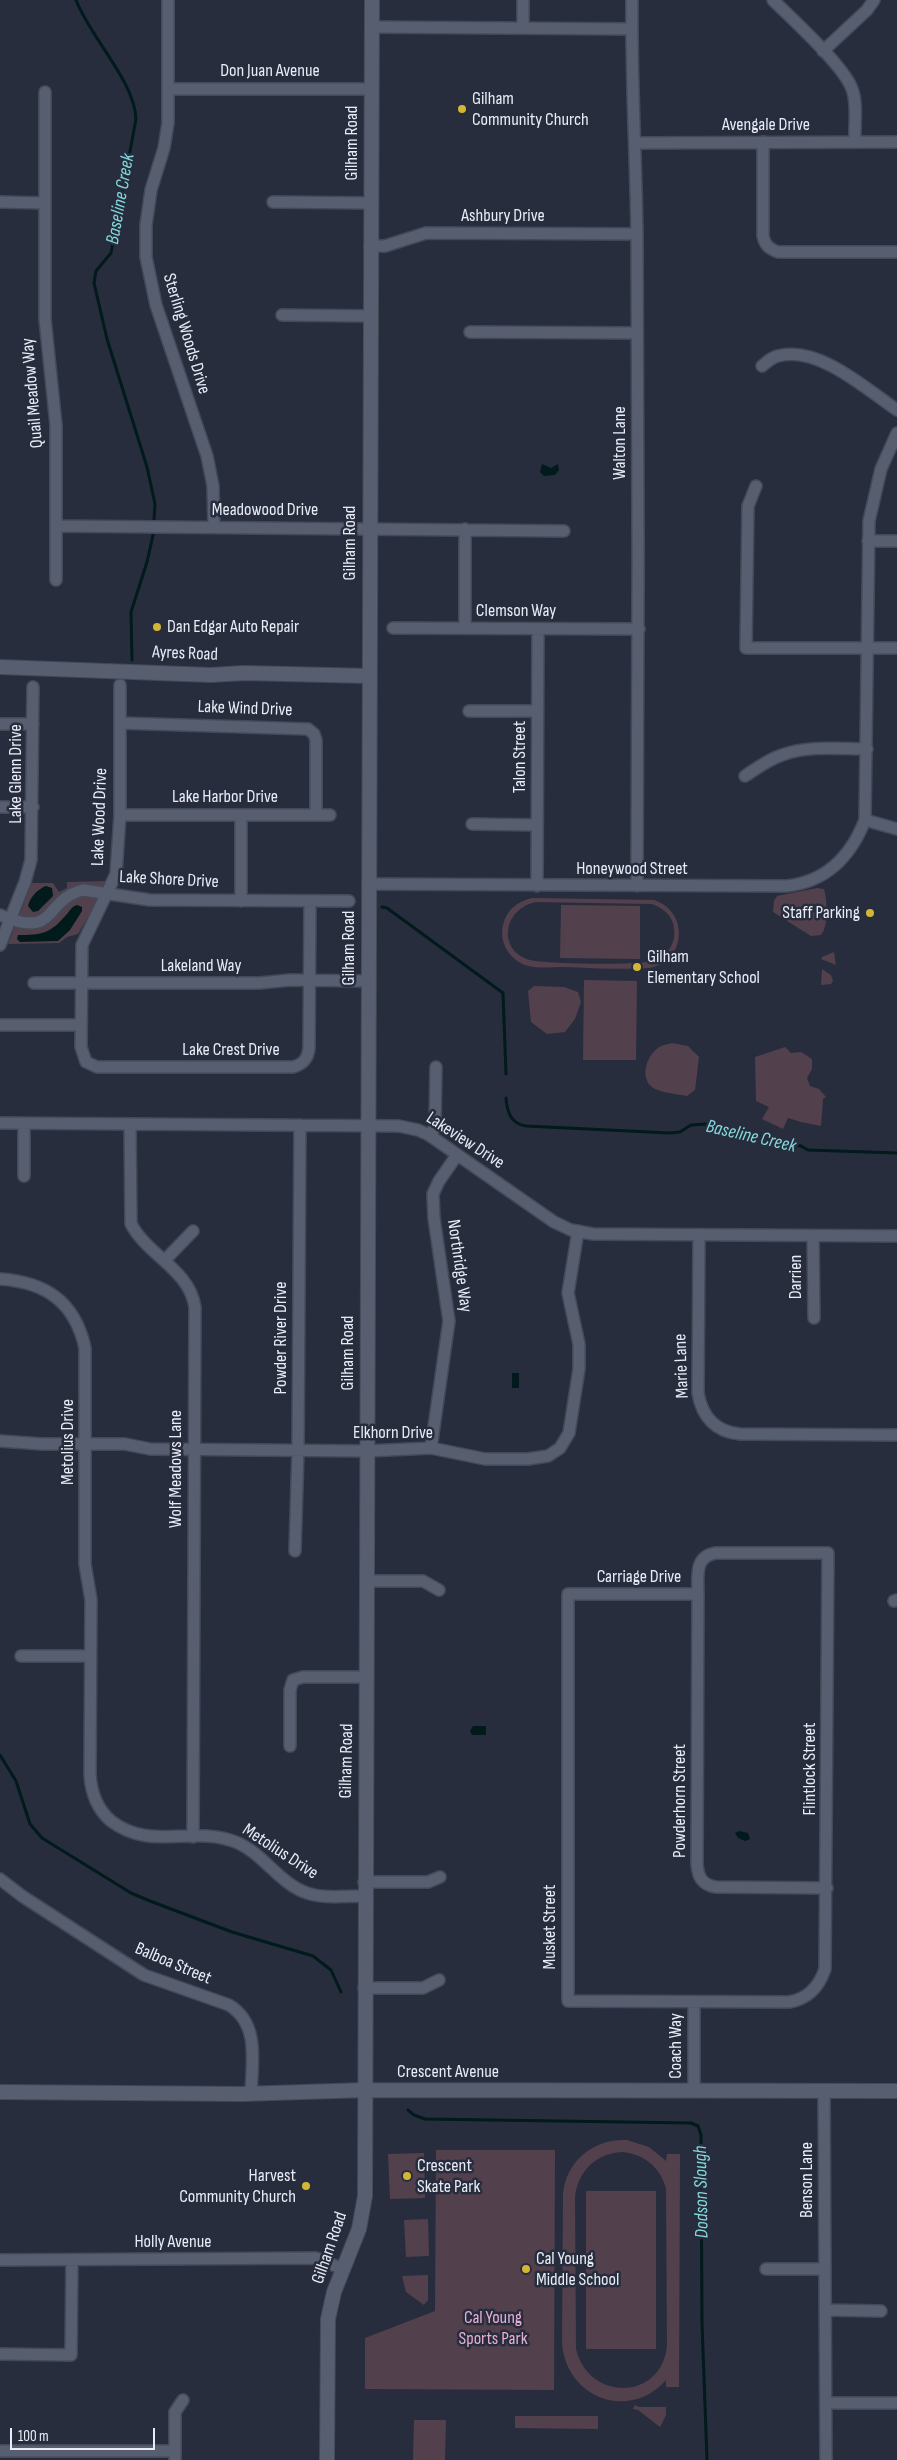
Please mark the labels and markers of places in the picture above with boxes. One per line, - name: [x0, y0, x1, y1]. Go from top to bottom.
- place label: Gilham Community Church: [472, 88, 589, 130]
- marker: Gilham Community Church: [456, 103, 468, 115]
- place label: Dan Edgar Auto Repair: [167, 616, 299, 638]
- marker: Dan Edgar Auto Repair: [151, 621, 163, 633]
- place label: Staff Parking: [782, 902, 860, 924]
- marker: Staff Parking: [864, 907, 876, 919]
- place label: Gilham Elementary School: [647, 946, 760, 989]
- marker: Gilham Elementary School: [631, 961, 643, 973]
- place label: Crescent Skate Park: [417, 2155, 480, 2198]
- place label: Harvest Community Church: [179, 2165, 296, 2208]
- marker: Crescent Skate Park: [401, 2170, 413, 2182]
- marker: Harvest Community Church: [300, 2180, 312, 2192]
- place label: Cal Young Middle School: [536, 2248, 619, 2290]
- marker: Cal Young Middle School: [520, 2263, 532, 2275]

